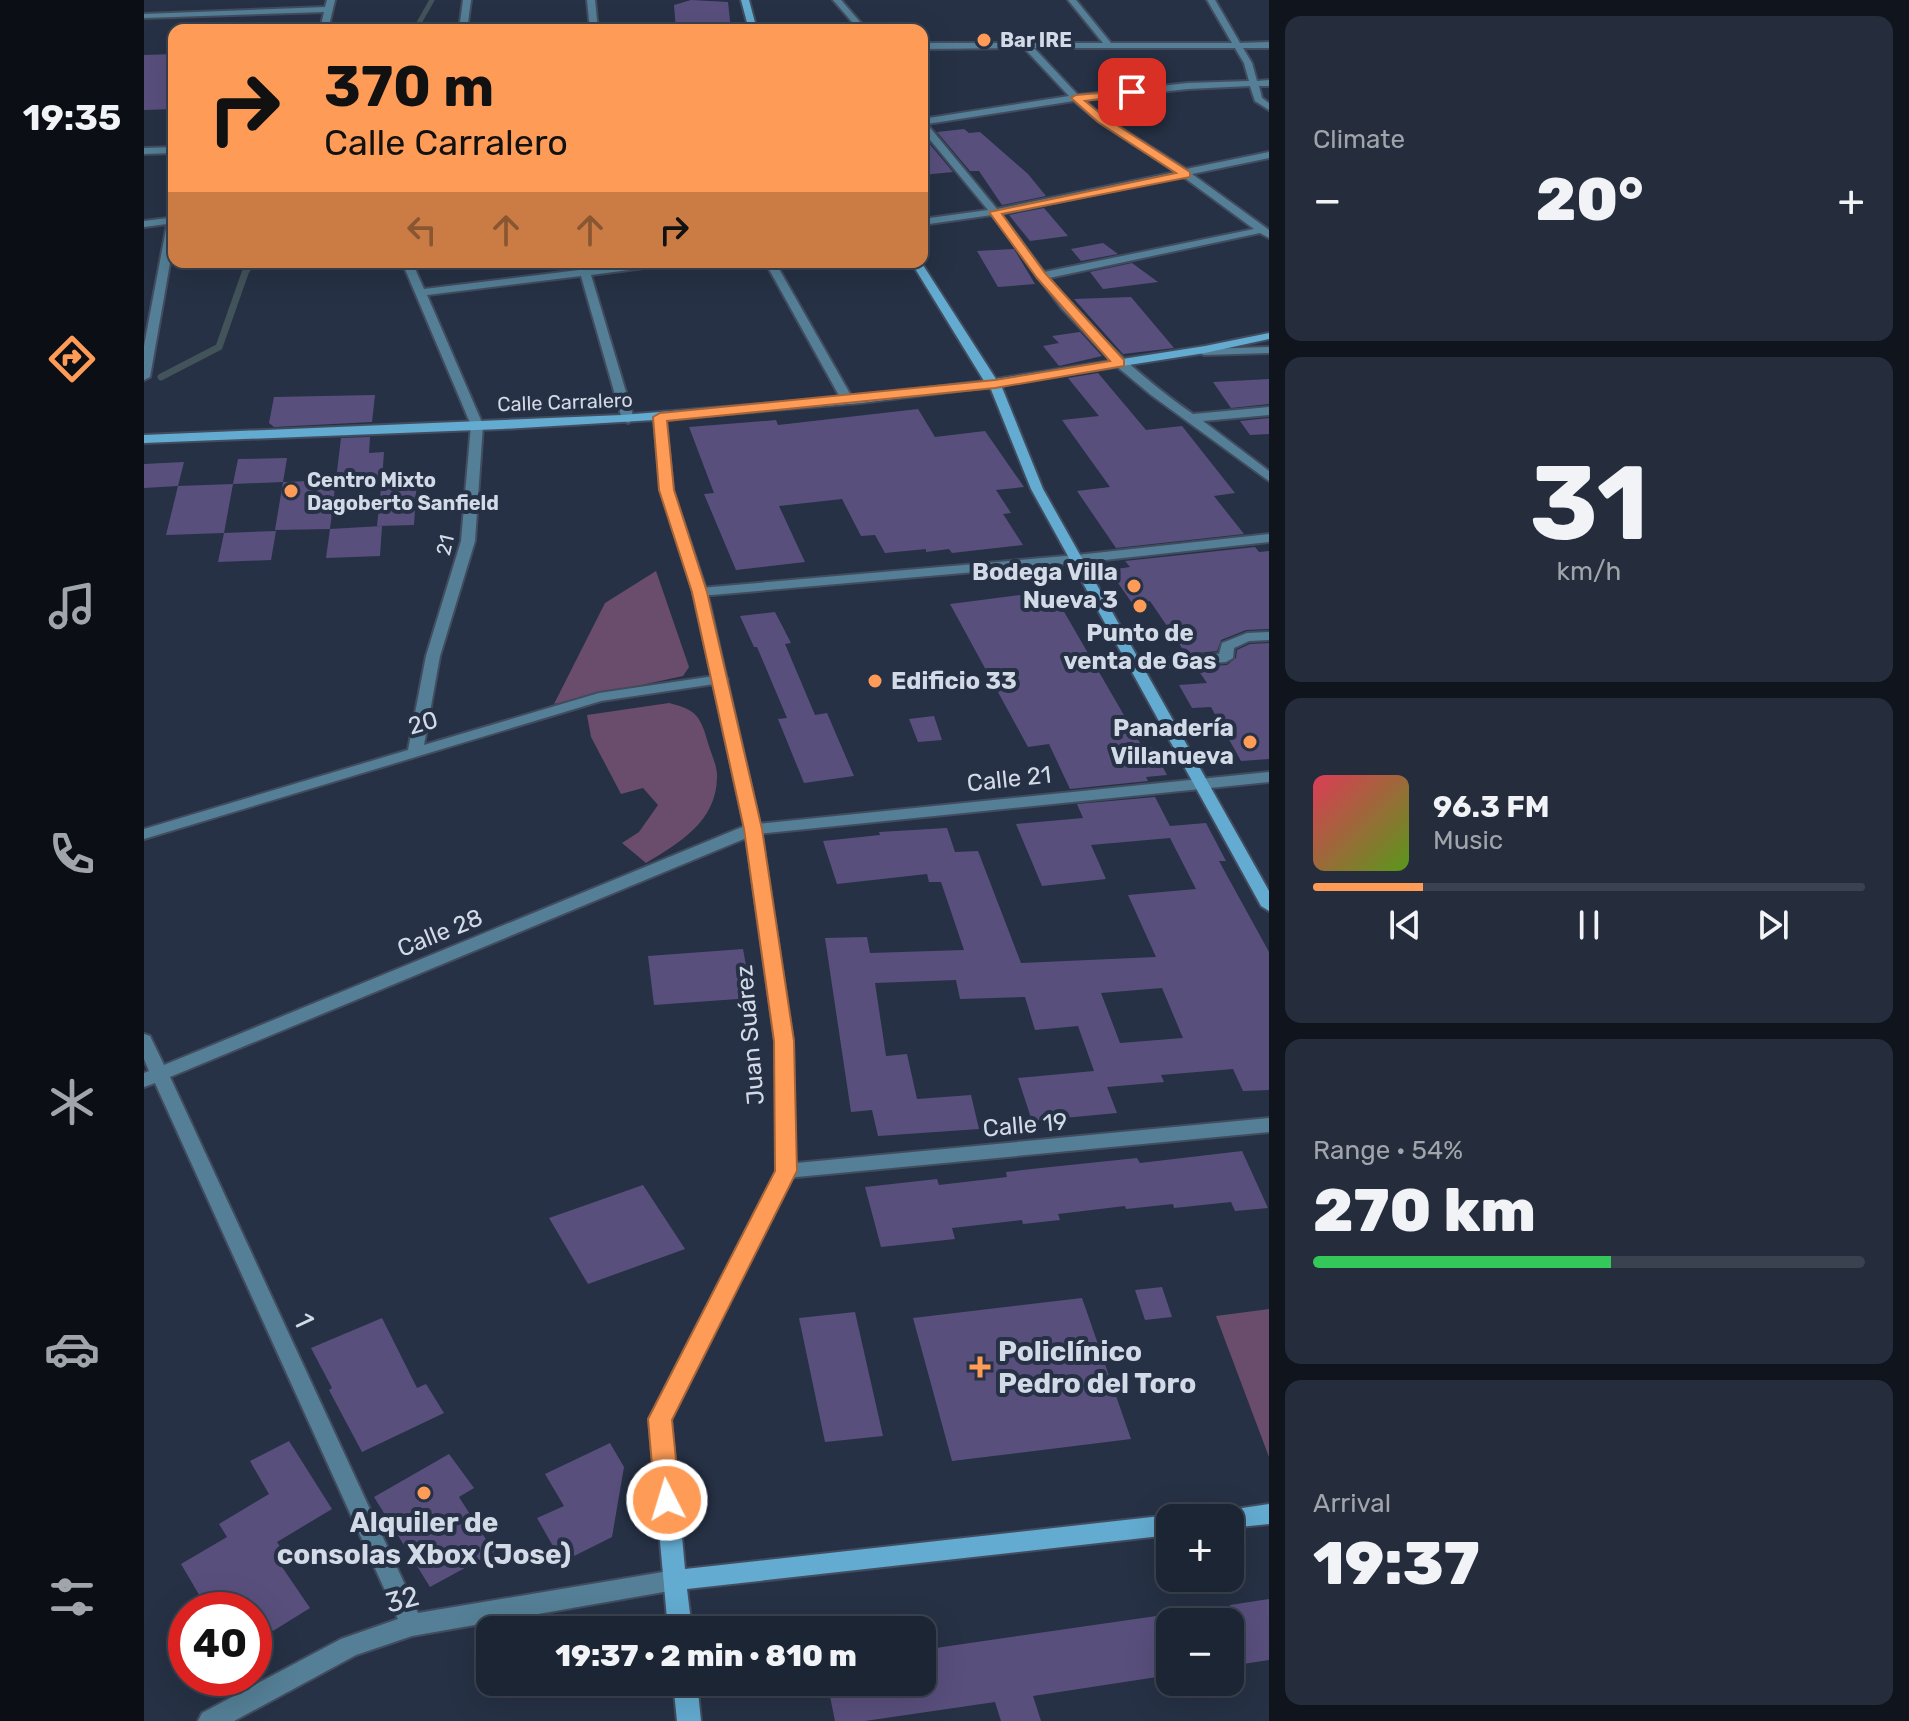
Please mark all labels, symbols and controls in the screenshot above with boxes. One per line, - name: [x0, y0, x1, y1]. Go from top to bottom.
- place label: Bar IRE: [1000, 28, 1072, 52]
- marker: Bar IRE: [975, 31, 993, 49]
- text: 370 m: [324, 54, 494, 120]
- icon: right: [192, 56, 296, 160]
- pin: [1098, 58, 1166, 126]
- icon: arrive: [1110, 70, 1154, 114]
- text: 19:35: [23, 96, 121, 139]
- text: Calle Carralero: [324, 121, 568, 164]
- text: Climate: [1313, 124, 1405, 155]
- text: 20°: [1536, 164, 1643, 235]
- text: −: [1313, 174, 1342, 226]
- text: +: [1838, 174, 1865, 226]
- icon: left: [400, 208, 444, 252]
- icon: ahead: [484, 208, 528, 252]
- icon: ahead: [568, 208, 612, 252]
- icon: right: [652, 208, 696, 252]
- icon: directions: [44, 331, 100, 387]
- street label: Calle Carralero: [497, 388, 633, 416]
- text: 31: [1530, 442, 1648, 565]
- place label: Centro Mixto Dagoberto Sanfield: [307, 468, 499, 515]
- marker: Centro Mixto Dagoberto Sanfield: [282, 482, 300, 500]
- street label: 21: [431, 532, 459, 558]
- text: km/h: [1557, 556, 1621, 587]
- place label: Bodega Villa Nueva 3: [972, 558, 1118, 614]
- marker: Bodega Villa Nueva 3: [1125, 577, 1143, 595]
- icon: music: [44, 578, 100, 634]
- marker: Punto de venta de Gas: [1131, 597, 1149, 615]
- place label: Punto de venta de Gas: [1063, 619, 1217, 675]
- place label: Edificio 33: [891, 667, 1017, 695]
- marker: Edificio 33: [866, 672, 884, 690]
- street label: 20: [405, 706, 441, 740]
- place label: Panadería Villanueva: [1110, 714, 1234, 770]
- marker: Panadería Villanueva: [1241, 733, 1259, 751]
- street label: Calle 21: [965, 761, 1053, 797]
- text: 96.3 FM: [1433, 789, 1550, 825]
- text: Music: [1433, 825, 1503, 856]
- icon: phone: [44, 826, 100, 882]
- street label: Calle 28: [393, 903, 487, 963]
- icon: previous: [1383, 903, 1427, 947]
- icon: pause: [1567, 903, 1611, 947]
- icon: next: [1751, 903, 1795, 947]
- street label: Juan Suárez: [730, 964, 770, 1106]
- icon: climate: [44, 1074, 100, 1130]
- street label: Calle 19: [982, 1107, 1068, 1143]
- text: Range · 54%: [1313, 1135, 1463, 1166]
- text: 270 km: [1313, 1175, 1536, 1246]
- street label: 1: [286, 1308, 321, 1333]
- icon: car: [44, 1321, 100, 1377]
- place label: Policlínico Pedro del Toro: [998, 1335, 1196, 1400]
- marker: Policlínico Pedro del Toro: [969, 1356, 991, 1378]
- position arrow: [625, 1458, 709, 1542]
- marker: Alquiler de consolas Xbox (Jose): [415, 1484, 433, 1502]
- text: Arrival: [1313, 1488, 1391, 1519]
- map controls: [1156, 1504, 1244, 1696]
- button: +: [1156, 1504, 1244, 1592]
- place label: Alquiler de consolas Xbox (Jose): [277, 1506, 571, 1571]
- text: 19:37: [1313, 1528, 1480, 1599]
- icon: filters: [44, 1569, 100, 1625]
- street label: 32: [382, 1579, 422, 1620]
- speed limit sign: 40: [168, 1592, 272, 1696]
- button: −: [1156, 1608, 1244, 1696]
- text: 19:37 · 2 min · 810 m: [555, 1638, 857, 1674]

